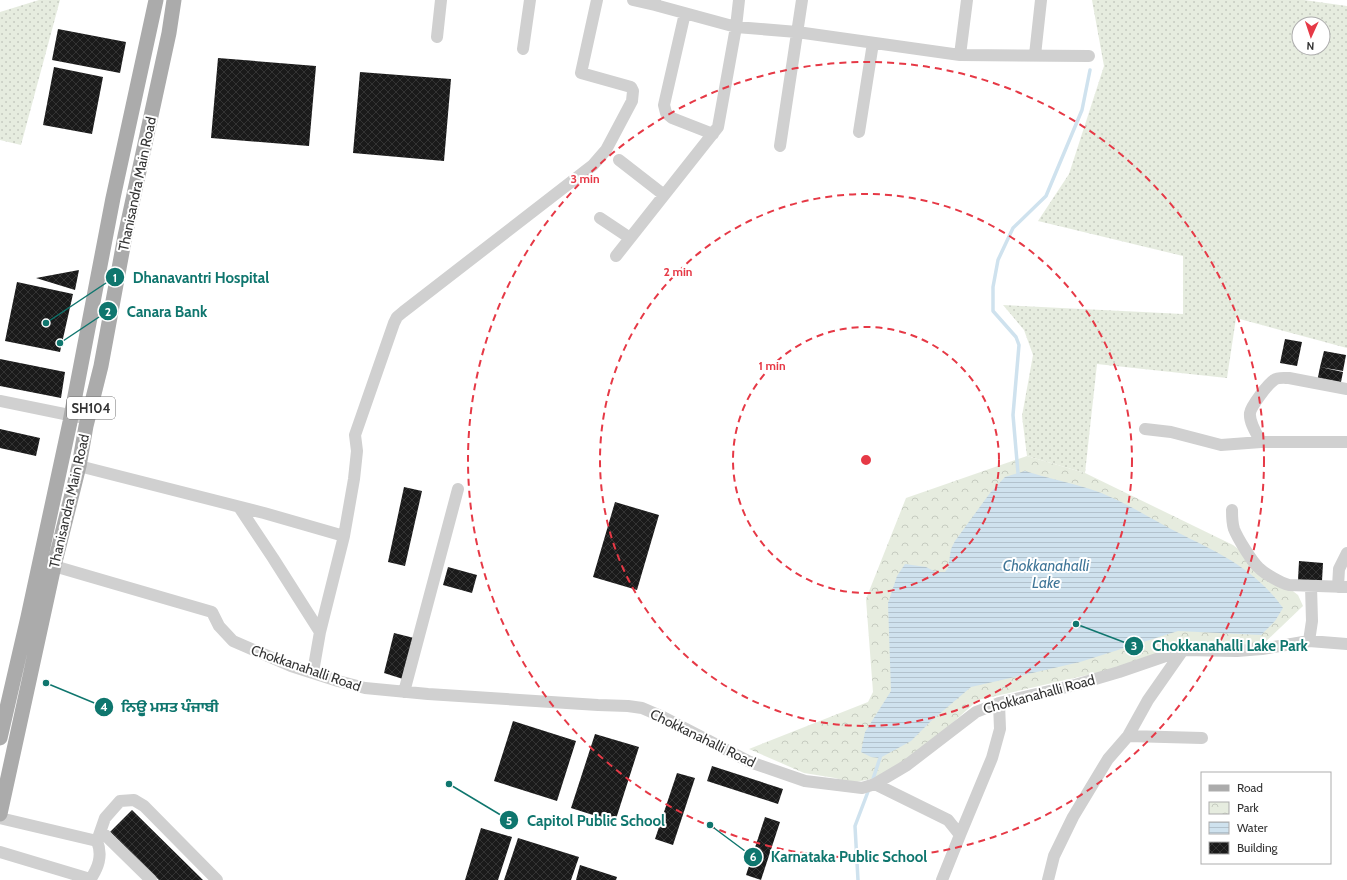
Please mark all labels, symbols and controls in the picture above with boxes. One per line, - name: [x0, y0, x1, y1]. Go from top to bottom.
- north arrow: [1291, 16, 1331, 56]
- text: N: [1306, 39, 1315, 53]
- street label: Thanisandra Main Road: [114, 115, 160, 253]
- text: 3 min: [570, 171, 600, 186]
- callout: Dhanavantri Hospital: [105, 264, 277, 291]
- text: 2 min: [664, 264, 692, 279]
- text: Dhanavantri Hospital: [133, 269, 269, 287]
- text: 1: [113, 270, 117, 285]
- callout: Canara Bank: [98, 298, 215, 325]
- text: Canara Bank: [127, 303, 208, 321]
- text: 2: [105, 304, 111, 319]
- text: 1 min: [758, 358, 786, 373]
- road number: SH104: [67, 397, 115, 419]
- street label: Thanisandra Main Road: [45, 432, 93, 570]
- centre of rings: [859, 453, 873, 467]
- water label: Chokkanahalli Lake: [1003, 557, 1090, 592]
- callout: Chokkanahalli Lake Park: [1124, 633, 1316, 660]
- text: Chokkanahalli Lake Park: [1152, 637, 1309, 655]
- text: 3: [1131, 638, 1137, 653]
- street label: Chokkanahalli Road: [249, 641, 363, 695]
- street label: Chokkanahalli Road: [981, 670, 1097, 718]
- callout: ਨਿਉੁੂ ਮਸਤ ਪੰਜਾਬੀ: [94, 693, 227, 720]
- text: ਨਿਉੁੂ ਮਸਤ ਪੰਜਾਬੀ: [120, 698, 219, 717]
- text: 4: [100, 699, 108, 714]
- street label: Chokkanahalli Road: [647, 705, 759, 771]
- legend: [1201, 772, 1331, 864]
- text: Road: [1237, 780, 1263, 795]
- text: Park: [1237, 800, 1259, 815]
- callout: Capitol Public School: [499, 807, 673, 834]
- text: Capitol Public School: [527, 812, 665, 830]
- text: 5: [506, 813, 512, 828]
- text: Water: [1237, 820, 1268, 835]
- text: Building: [1237, 840, 1279, 855]
- callout: Karnataka Public School: [743, 843, 936, 870]
- text: Karnataka Public School: [771, 848, 927, 866]
- text: 6: [750, 849, 757, 864]

